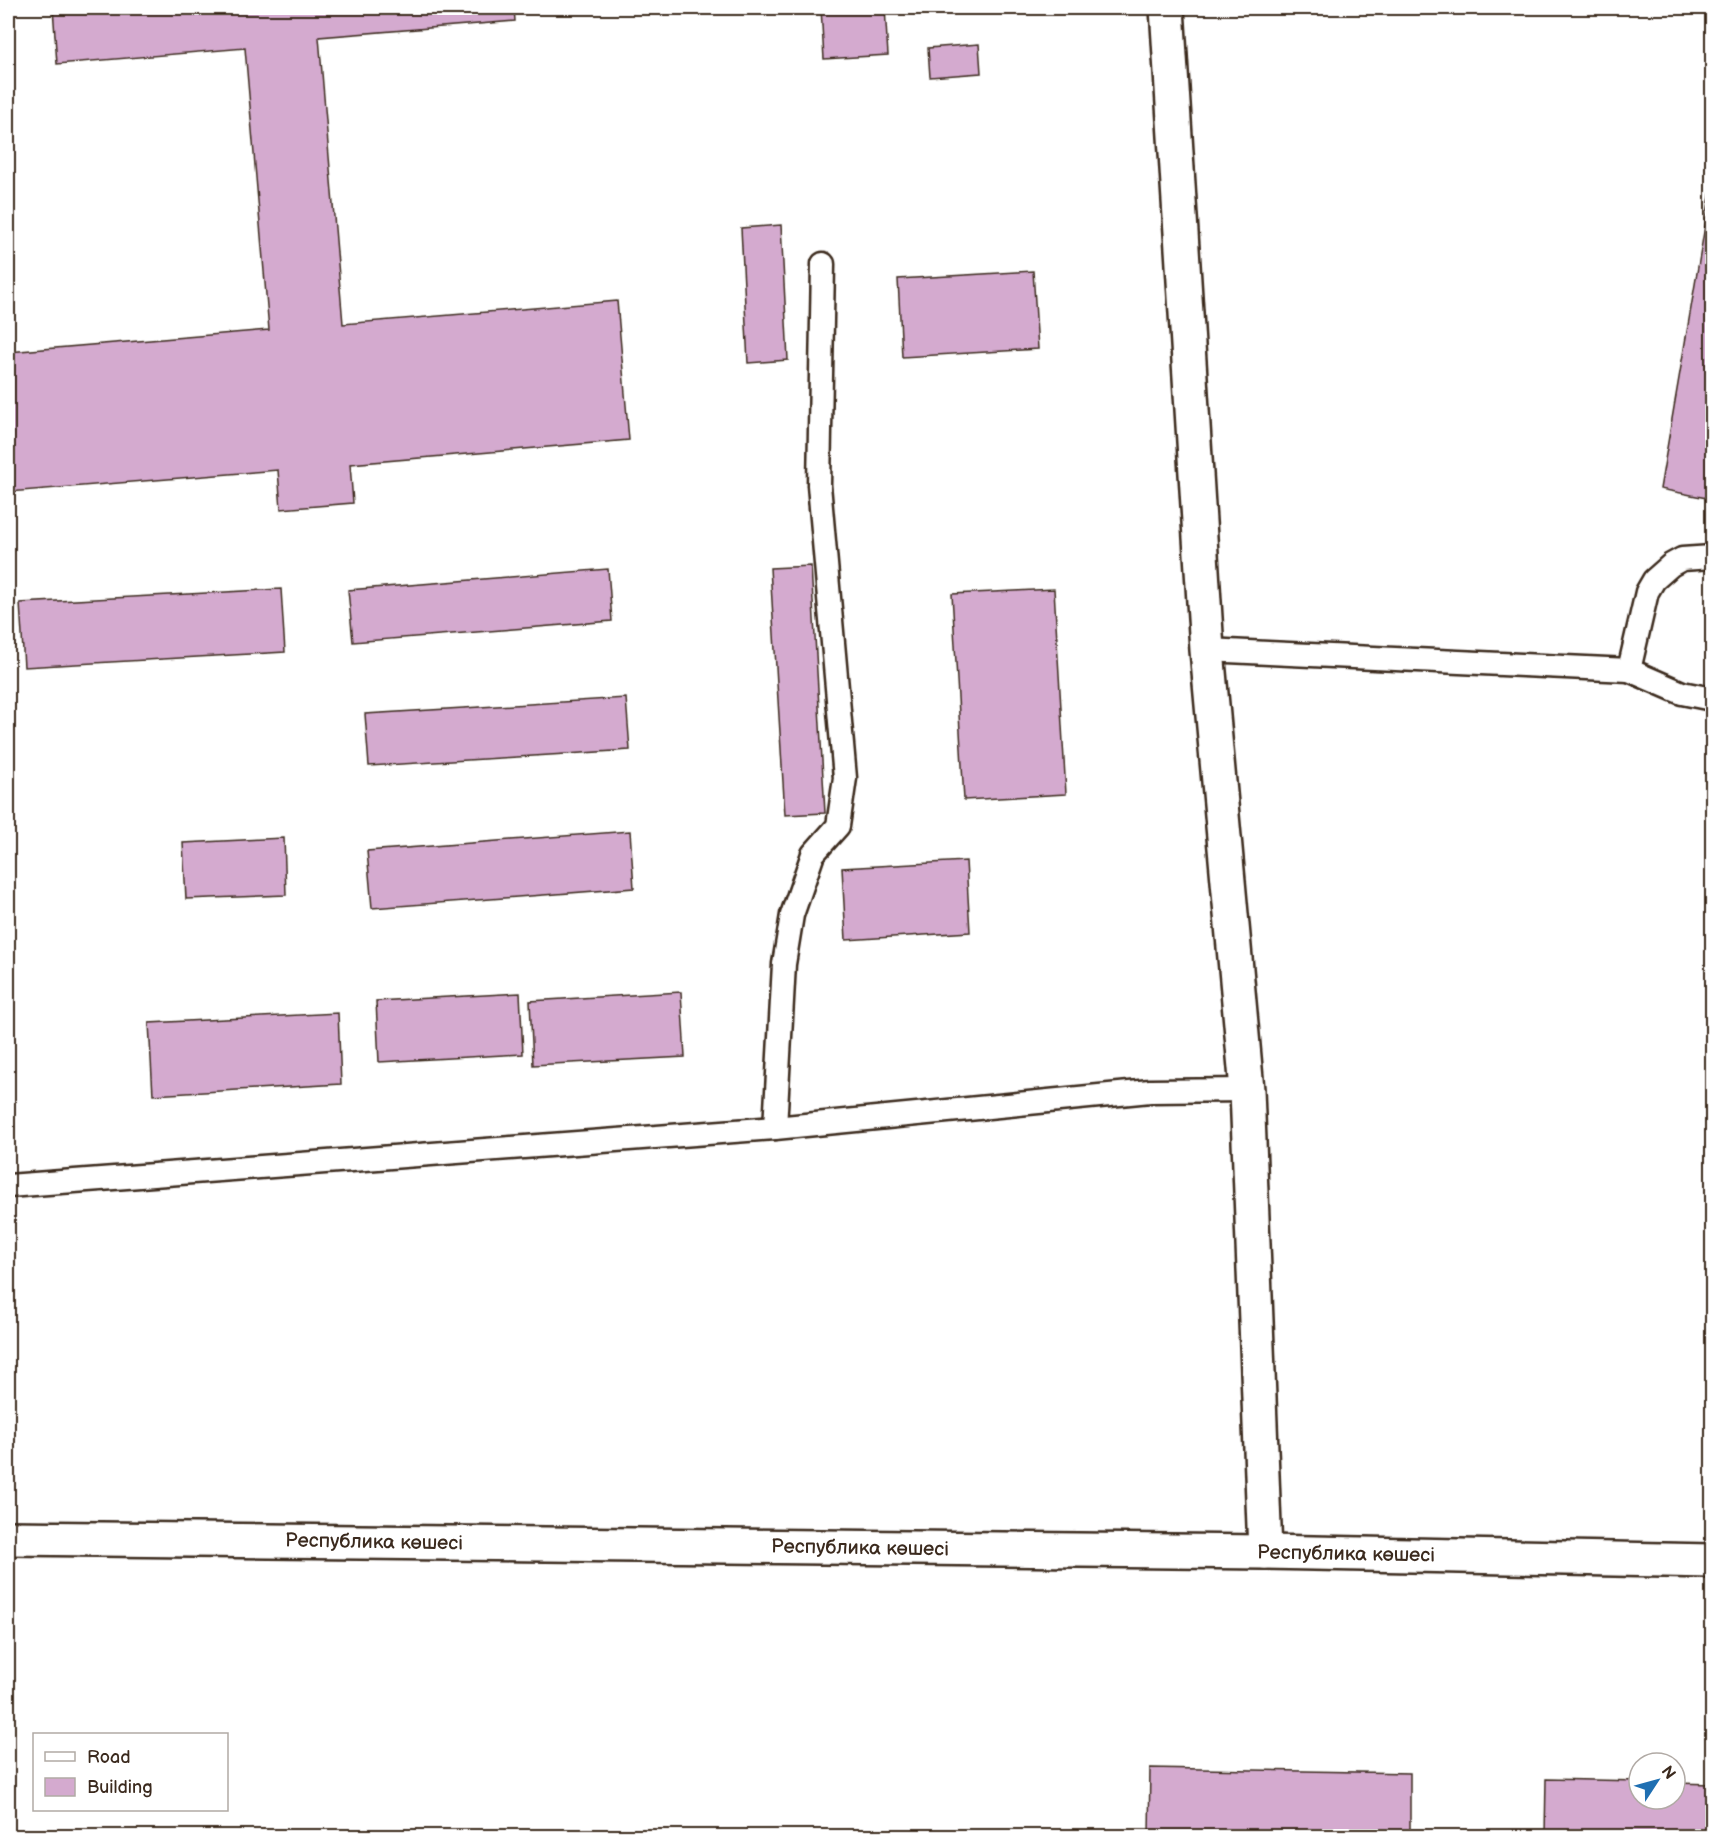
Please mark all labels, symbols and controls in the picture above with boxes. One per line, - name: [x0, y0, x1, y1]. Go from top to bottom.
- street label: Республика көшесі: [285, 1528, 463, 1556]
- street label: Республика көшесі: [771, 1534, 949, 1562]
- street label: Республика көшесі: [1257, 1540, 1435, 1568]
- legend: [33, 1733, 228, 1811]
- text: Road: [87, 1747, 131, 1768]
- north arrow: [1627, 1751, 1687, 1811]
- text: N: [1657, 1763, 1679, 1784]
- text: Building: [87, 1777, 153, 1798]

